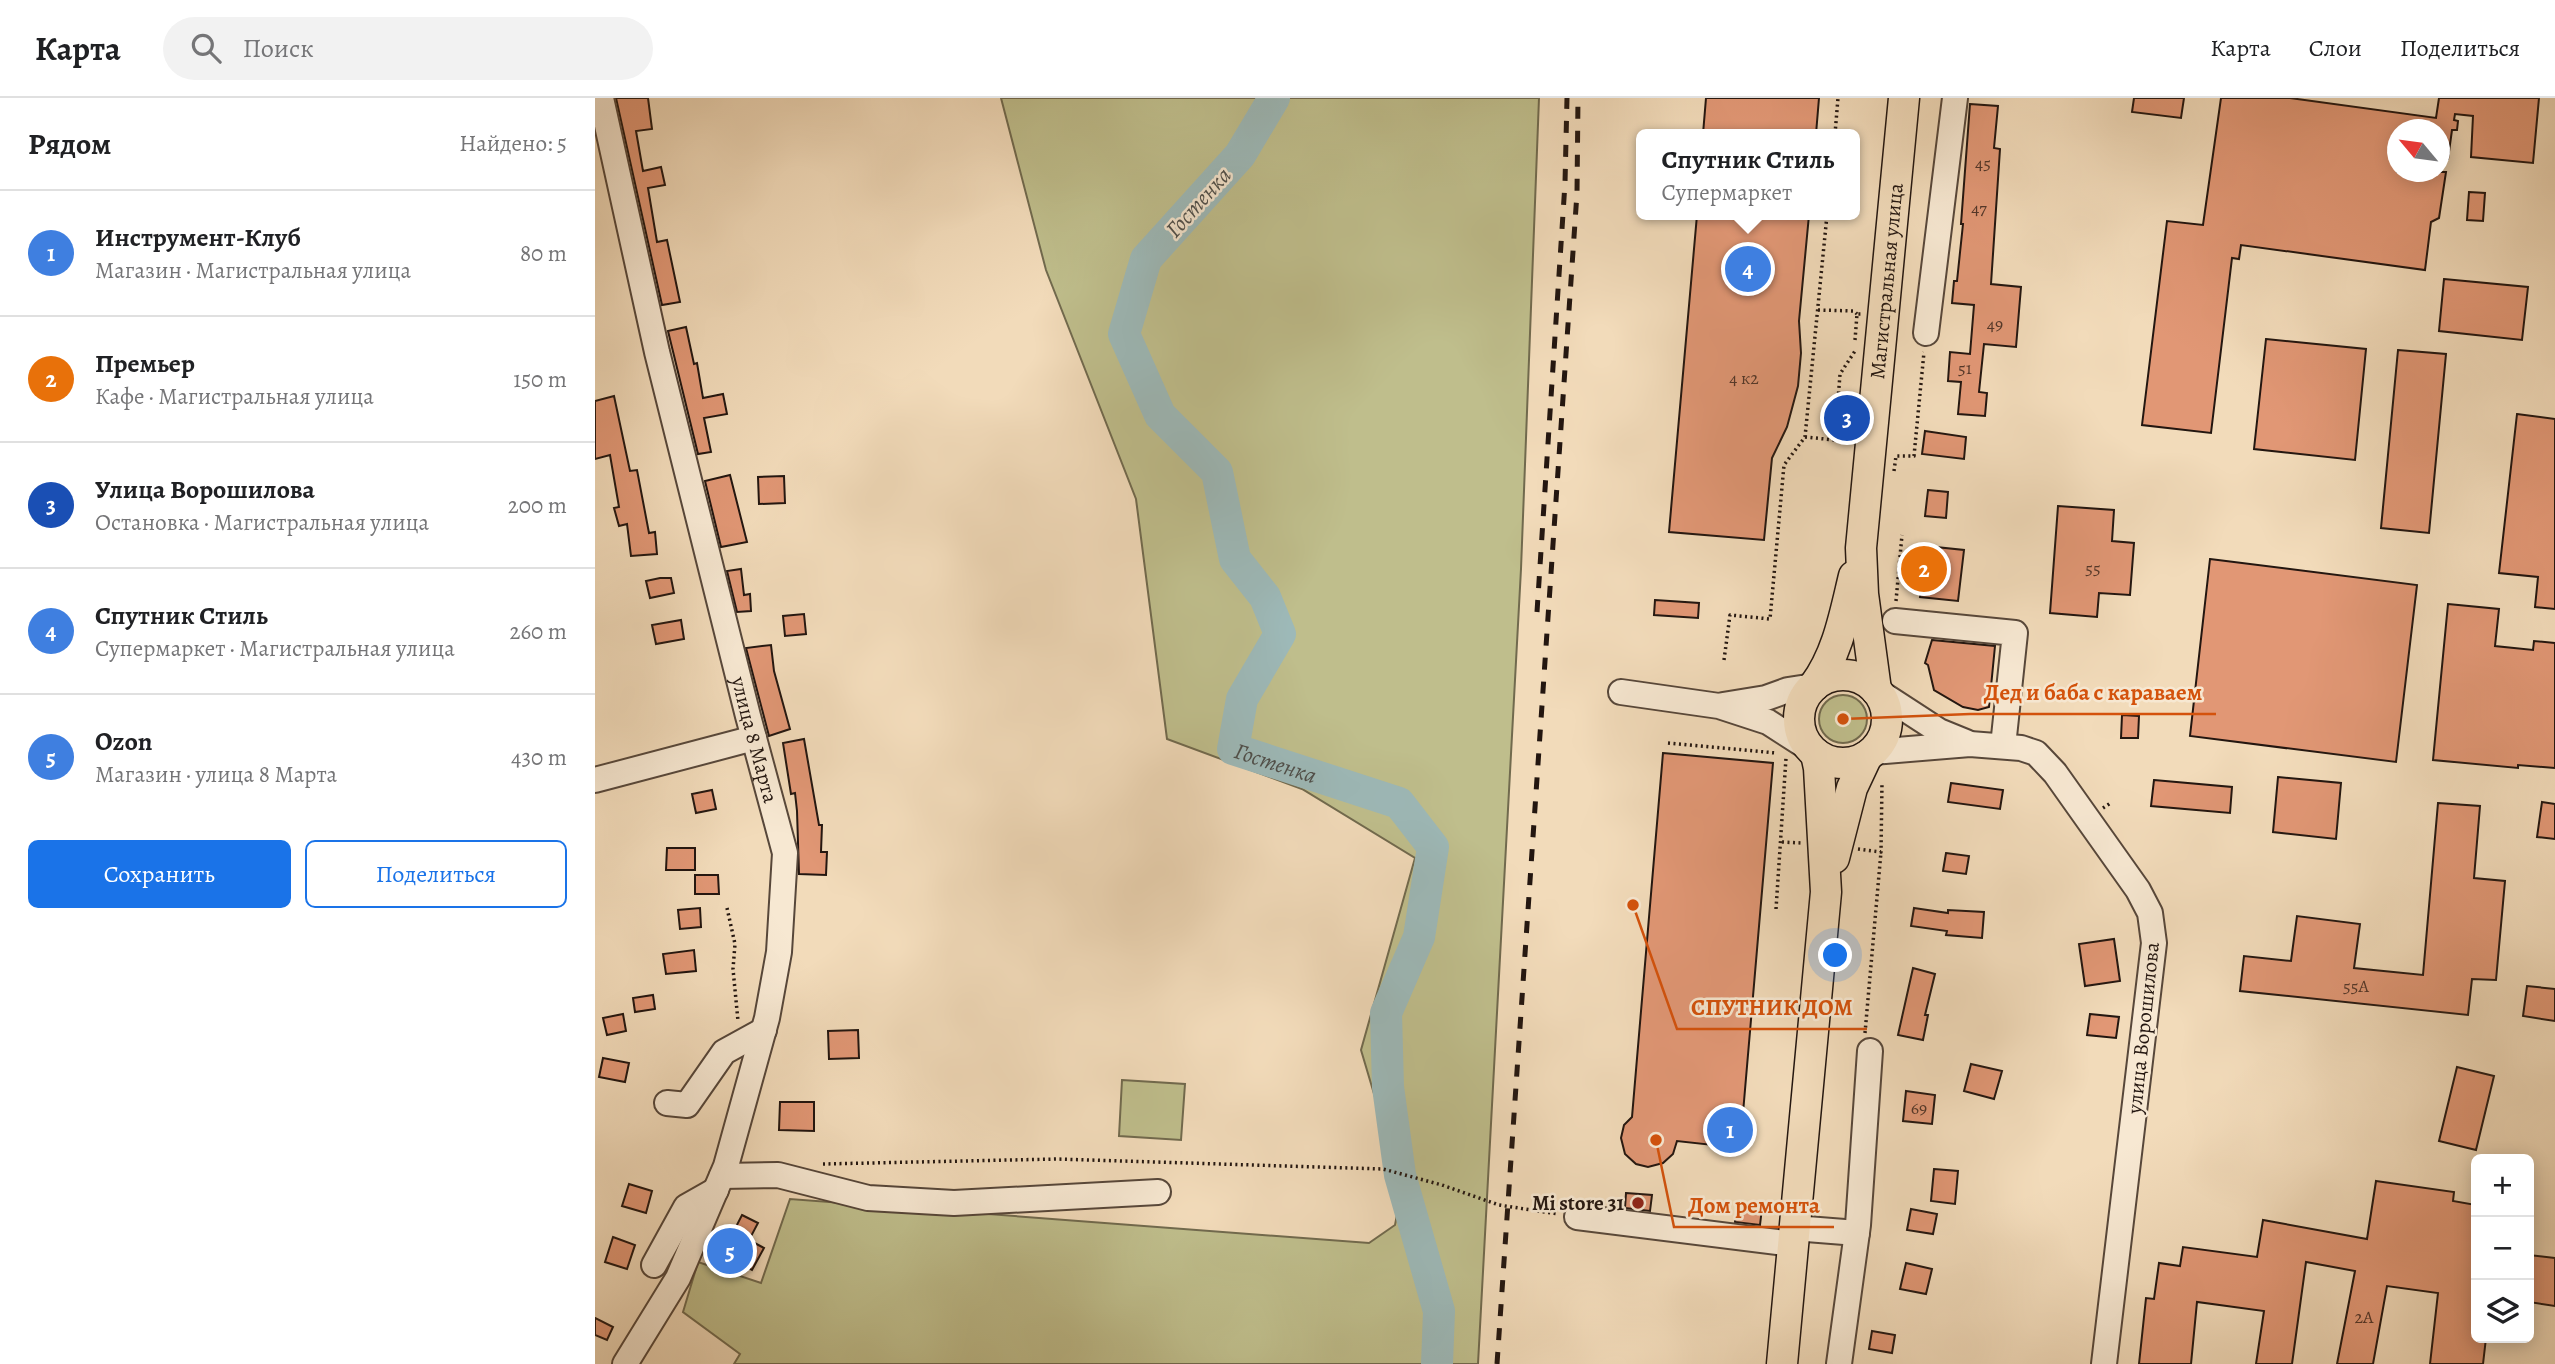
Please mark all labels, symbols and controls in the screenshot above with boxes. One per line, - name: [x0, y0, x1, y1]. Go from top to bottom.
- search box: [163, 17, 653, 80]
- text: Карта: [35, 26, 121, 71]
- icon: search: [187, 29, 225, 67]
- text: Поиск: [243, 31, 314, 66]
- text: Карта: [2210, 32, 2271, 64]
- text: Слои: [2309, 32, 2362, 64]
- text: Поделиться: [2400, 32, 2520, 64]
- north arrow: [2387, 119, 2450, 182]
- text: Рядом: [28, 124, 111, 164]
- text: Найдено: 5: [459, 128, 567, 159]
- popup: [1636, 129, 1860, 220]
- text: Спутник Стиль: [1662, 142, 1834, 177]
- house number: 45: [1975, 151, 1991, 175]
- water label: Гостенка: [1158, 160, 1239, 244]
- text: Супермаркет: [1662, 177, 1792, 208]
- street label: Магистральная улица: [1863, 181, 1910, 381]
- house number: 47: [1971, 196, 1987, 220]
- text: Инструмент-Клуб: [95, 220, 301, 255]
- text: 1: [47, 238, 55, 269]
- text: 80 m: [520, 238, 567, 269]
- pin: 4: [1725, 243, 1771, 295]
- text: Магазин · Магистральная улица: [95, 255, 411, 286]
- house number: 49: [1987, 312, 2003, 336]
- text: Премьер: [95, 346, 195, 381]
- house number: 51: [1958, 356, 1972, 380]
- text: 2: [45, 364, 57, 395]
- text: 150 m: [513, 364, 567, 395]
- house number: 4 к2: [1729, 366, 1759, 390]
- text: Кафе · Магистральная улица: [95, 381, 374, 412]
- pin: 3: [1824, 392, 1870, 444]
- text: Улица Ворошилова: [95, 472, 315, 507]
- text: 3: [46, 490, 56, 521]
- text: 200 m: [508, 490, 567, 521]
- text: Остановка · Магистральная улица: [95, 507, 429, 538]
- pin: 2: [1901, 543, 1947, 595]
- house number: 55: [2085, 556, 2101, 580]
- text: Спутник Стиль: [95, 598, 268, 633]
- text: 4: [46, 616, 56, 647]
- text: 260 m: [509, 616, 567, 647]
- text: Супермаркет · Магистральная улица: [95, 633, 455, 664]
- callout: Дед и баба с караваем: [1970, 670, 2216, 714]
- street label: улица 8 Марта: [724, 673, 785, 806]
- text: Дед и баба с караваем: [1984, 677, 2202, 708]
- text: Ozon: [95, 724, 153, 759]
- water label: Гостенка: [1230, 735, 1321, 791]
- text: 5: [46, 742, 56, 773]
- text: 430 m: [511, 742, 567, 773]
- text: Магазин · улица 8 Марта: [95, 759, 337, 790]
- button: Сохранить: [28, 840, 291, 908]
- button: Поделиться: [305, 840, 567, 908]
- your location: [1818, 938, 1852, 972]
- street label: улица Ворошилова: [2120, 940, 2166, 1116]
- house number: 55А: [2343, 974, 2369, 998]
- callout: СПУТНИК ДОМ: [1677, 985, 1867, 1029]
- text: СПУТНИК ДОМ: [1691, 992, 1853, 1023]
- house number: 69: [1911, 1096, 1927, 1120]
- pin: 1: [1707, 1104, 1753, 1156]
- map controls: [2471, 1154, 2534, 1343]
- button: +: [2471, 1154, 2534, 1217]
- callout: Дом ремонта: [1674, 1183, 1834, 1227]
- place label: Mi store 31: [1532, 1189, 1624, 1217]
- text: Дом ремонта: [1688, 1190, 1820, 1221]
- marker: Mi store 31: [1630, 1195, 1646, 1211]
- button: −: [2471, 1217, 2534, 1280]
- pin: 5: [707, 1225, 753, 1277]
- button: layers: [2471, 1280, 2534, 1343]
- house number: 2А: [2354, 1305, 2374, 1329]

